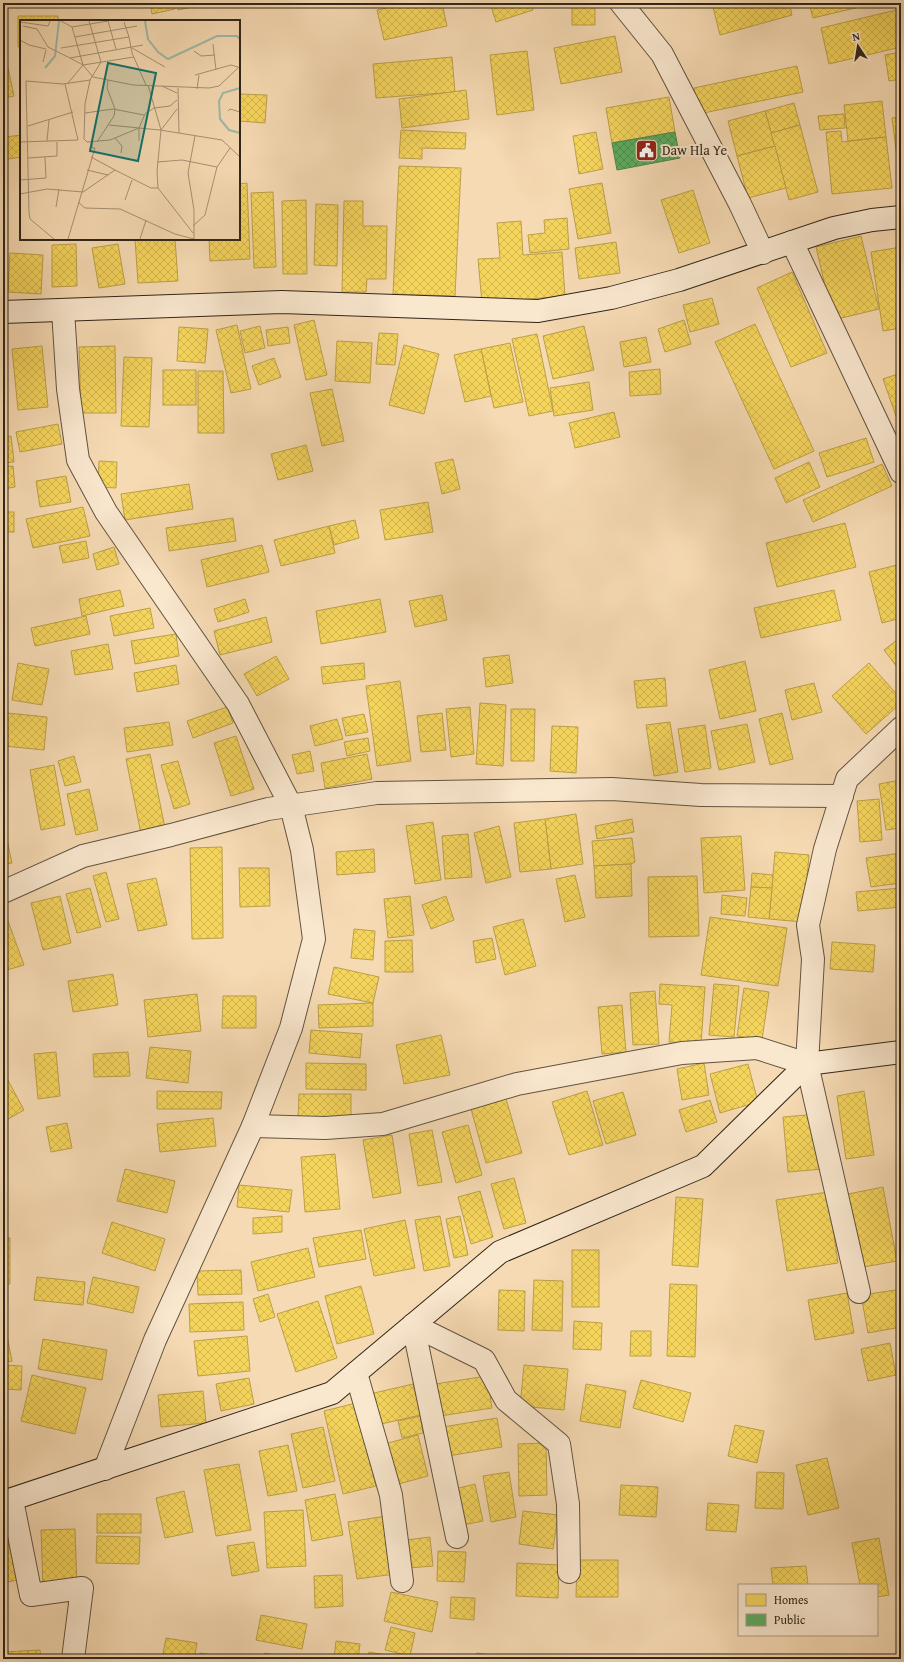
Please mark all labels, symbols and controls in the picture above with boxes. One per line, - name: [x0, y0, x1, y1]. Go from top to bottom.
- inset map: [20, 20, 240, 240]
- north arrow: [838, 26, 878, 66]
- text: N: [851, 27, 862, 45]
- public building icon: Daw Hla Ye: [633, 137, 659, 163]
- place label: Daw Hla Ye: [662, 140, 727, 160]
- legend: [738, 1584, 878, 1636]
- text: Homes: [774, 1591, 809, 1608]
- text: Public: [774, 1611, 806, 1628]

